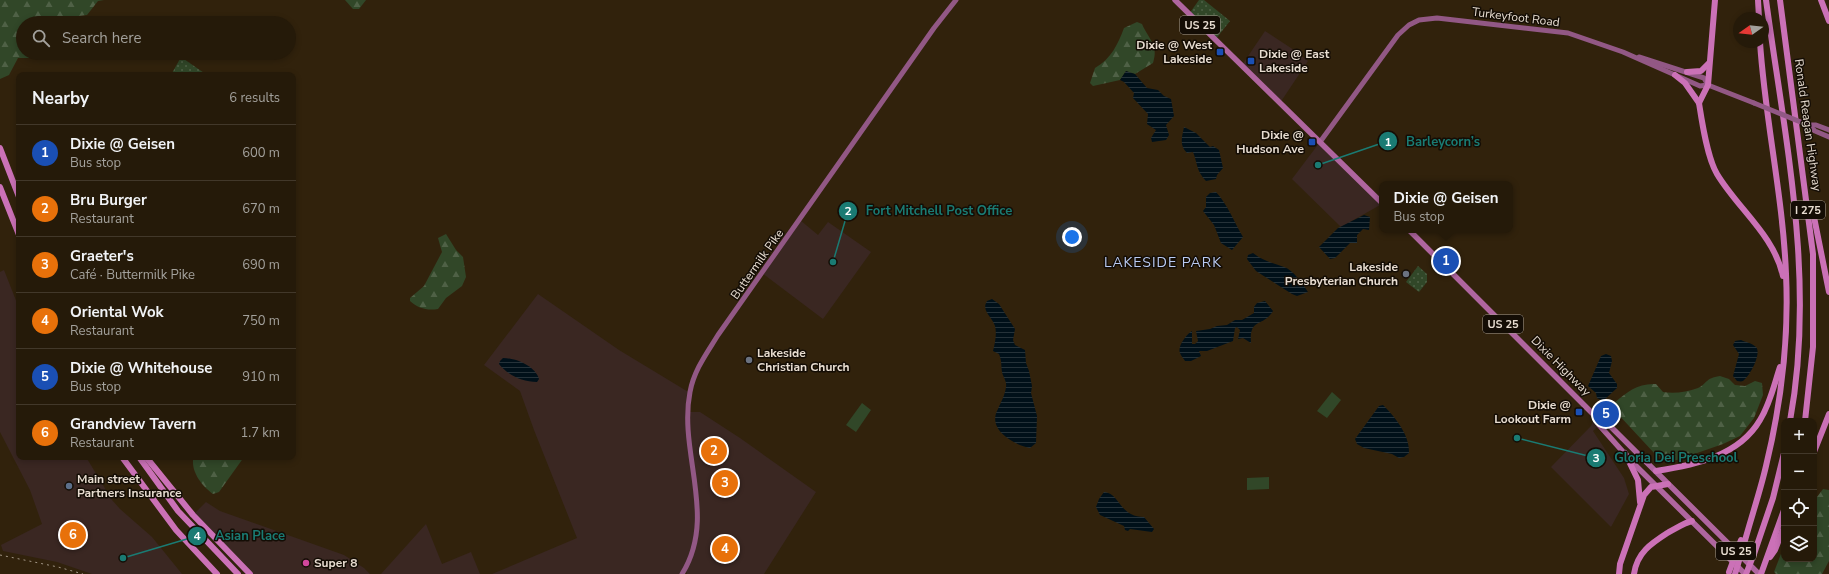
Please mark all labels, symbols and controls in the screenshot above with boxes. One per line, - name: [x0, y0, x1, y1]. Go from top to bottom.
- street label: Turkeyfoot Road: [1471, 4, 1561, 30]
- north arrow: [1733, 12, 1769, 48]
- search box: [16, 16, 296, 60]
- road number: US 25: [1180, 16, 1220, 34]
- icon: search: [30, 27, 52, 49]
- text: Search here: [62, 28, 142, 48]
- place label: Dixie @ West Lakeside: [1136, 37, 1212, 67]
- place label: Dixie @ East Lakeside: [1259, 46, 1330, 76]
- marker: Dixie @ West Lakeside: [1215, 47, 1225, 57]
- marker: Dixie @ East Lakeside: [1246, 56, 1256, 66]
- street label: Ronald Reagan Highway: [1791, 58, 1825, 193]
- text: Nearby: [32, 87, 89, 110]
- text: 6 results: [229, 89, 280, 107]
- place label: Dixie @ Hudson Ave: [1236, 127, 1304, 157]
- callout: Barleycorn’s: [1378, 129, 1488, 154]
- text: Barleycorn’s: [1406, 133, 1480, 151]
- text: Dixie @ Geisen: [70, 134, 175, 154]
- text: 1: [1384, 134, 1392, 150]
- marker: Dixie @ Hudson Ave: [1307, 137, 1317, 147]
- text: 1: [41, 144, 49, 162]
- text: 600 m: [242, 144, 280, 162]
- text: Bus stop: [70, 154, 121, 172]
- popup: [1379, 181, 1513, 233]
- text: Dixie @ Geisen: [1394, 188, 1498, 208]
- text: Bru Burger: [70, 190, 147, 210]
- callout: Fort Mitchell Post Office: [838, 198, 1021, 223]
- text: 2: [41, 200, 49, 218]
- text: 670 m: [242, 200, 280, 218]
- road number: I 275: [1791, 201, 1825, 219]
- text: Fort Mitchell Post Office: [866, 202, 1012, 220]
- text: 2: [844, 203, 852, 219]
- text: Bus stop: [1394, 208, 1445, 226]
- text: Restaurant: [70, 210, 134, 228]
- street label: Buttermilk Pike: [727, 226, 787, 302]
- your location: [1062, 227, 1082, 247]
- text: Graeter's: [70, 246, 134, 266]
- pin: 1: [1433, 246, 1459, 276]
- district label: LAKESIDE PARK: [1104, 253, 1222, 272]
- text: 3: [41, 256, 49, 274]
- text: 690 m: [242, 256, 280, 274]
- place label: Lakeside Presbyterian Church: [1285, 259, 1398, 289]
- text: Café · Buttermilk Pike: [70, 266, 195, 284]
- marker: Lakeside Presbyterian Church: [1401, 269, 1411, 279]
- text: Oriental Wok: [70, 302, 164, 322]
- text: 4: [41, 312, 49, 330]
- text: 750 m: [242, 312, 280, 330]
- road number: US 25: [1483, 315, 1523, 333]
- text: Restaurant: [70, 322, 134, 340]
- street label: Dixie Highway: [1528, 333, 1595, 400]
- place label: Lakeside Christian Church: [757, 345, 850, 375]
- marker: Lakeside Christian Church: [744, 355, 754, 365]
- text: Dixie @ Whitehouse: [70, 358, 212, 378]
- text: 5: [41, 368, 49, 386]
- text: 910 m: [242, 368, 280, 386]
- text: Bus stop: [70, 378, 121, 396]
- place label: Dixie @ Lookout Farm: [1494, 397, 1571, 427]
- pin: 5: [1593, 399, 1619, 429]
- marker: Dixie @ Lookout Farm: [1574, 407, 1584, 417]
- text: Grandview Tavern: [70, 414, 196, 434]
- map controls: [1781, 418, 1817, 562]
- button: +: [1781, 418, 1817, 454]
- text: 6: [41, 424, 49, 442]
- text: 1.7 km: [240, 424, 280, 442]
- text: Restaurant: [70, 434, 134, 452]
- pin: 2: [701, 436, 727, 466]
- callout: Gloria Dei Preschool: [1586, 445, 1745, 470]
- text: Gloria Dei Preschool: [1614, 449, 1739, 467]
- text: 3: [1592, 450, 1600, 466]
- button: −: [1781, 454, 1817, 490]
- pin: 3: [712, 468, 738, 498]
- place label: Main street Partners Insurance: [77, 471, 182, 501]
- marker: Main street Partners Insurance: [64, 481, 74, 491]
- button: locate: [1781, 490, 1817, 526]
- pin: 6: [60, 520, 86, 550]
- callout: Asian Place: [187, 523, 293, 548]
- button: layers: [1781, 526, 1817, 562]
- text: Asian Place: [215, 527, 285, 545]
- text: 4: [193, 528, 201, 544]
- pin: 4: [712, 534, 738, 564]
- road number: US 25: [1716, 542, 1756, 560]
- place label: Super 8: [314, 555, 357, 571]
- marker: Super 8: [301, 558, 311, 568]

